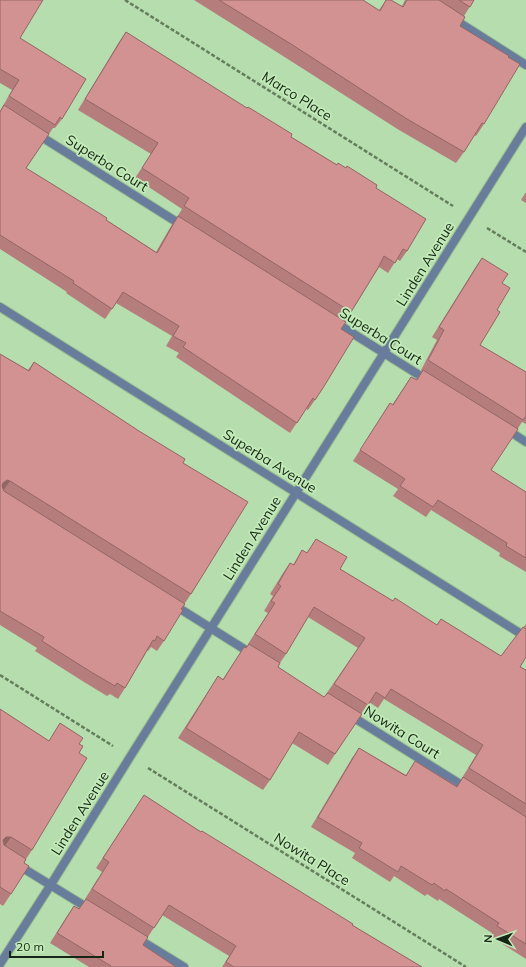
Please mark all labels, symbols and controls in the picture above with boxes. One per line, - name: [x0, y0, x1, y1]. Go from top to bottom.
- street label: Marco Place: [259, 67, 335, 125]
- street label: Superba Court: [62, 130, 152, 196]
- street label: Linden Avenue: [392, 219, 458, 309]
- street label: Superba Court: [336, 303, 426, 369]
- street label: Superba Avenue: [220, 425, 320, 497]
- street label: Linden Avenue: [219, 493, 285, 583]
- street label: Nowita Court: [361, 701, 443, 763]
- street label: Linden Avenue: [47, 768, 113, 858]
- street label: Nowita Place: [271, 829, 353, 889]
- north arrow: [478, 919, 518, 959]
- scale bar: [10, 933, 103, 959]
- text: N: [481, 934, 495, 943]
- text: 20 m: [16, 939, 44, 954]

